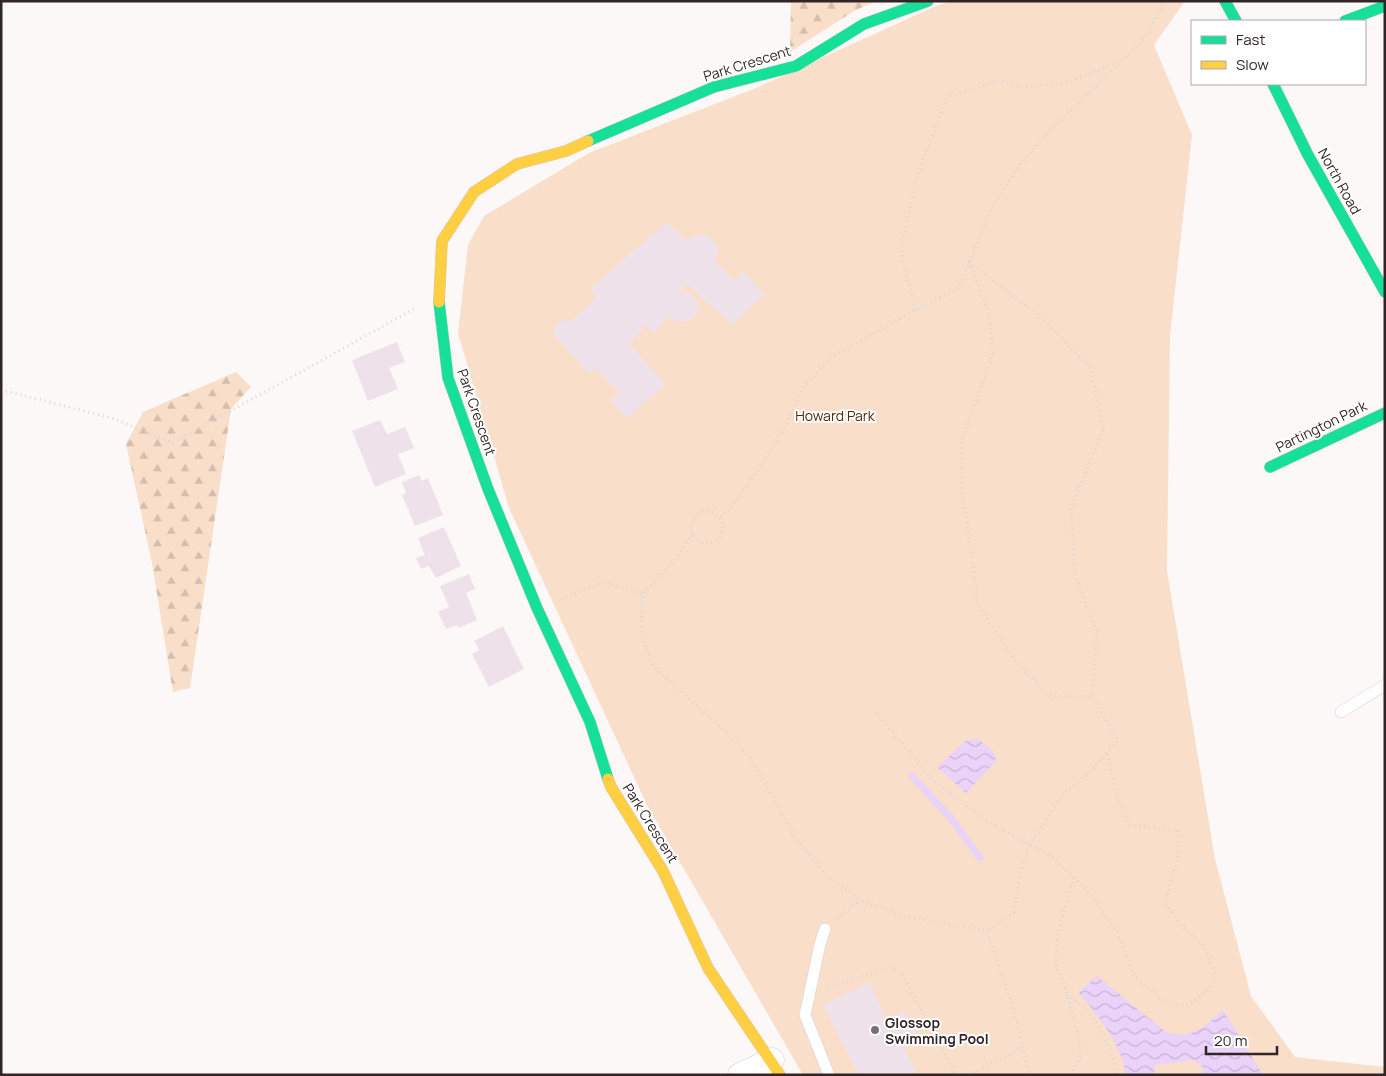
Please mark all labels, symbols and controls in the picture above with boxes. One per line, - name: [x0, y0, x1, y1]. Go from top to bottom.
- legend: [1191, 20, 1366, 85]
- text: Fast: [1236, 29, 1265, 50]
- street label: Park Crescent: [701, 41, 793, 85]
- text: Slow: [1236, 54, 1269, 75]
- street label: North Road: [1314, 145, 1366, 217]
- street label: Park Crescent: [453, 366, 501, 458]
- street label: Partington Park: [1272, 395, 1371, 456]
- park label: Howard Park: [795, 406, 876, 425]
- street label: Park Crescent: [619, 780, 683, 867]
- place label: Glossop Swimming Pool: [885, 1013, 989, 1048]
- marker: Glossop Swimming Pool: [869, 1024, 881, 1036]
- scale bar: [1206, 1024, 1277, 1056]
- text: 20 m: [1214, 1030, 1247, 1051]

